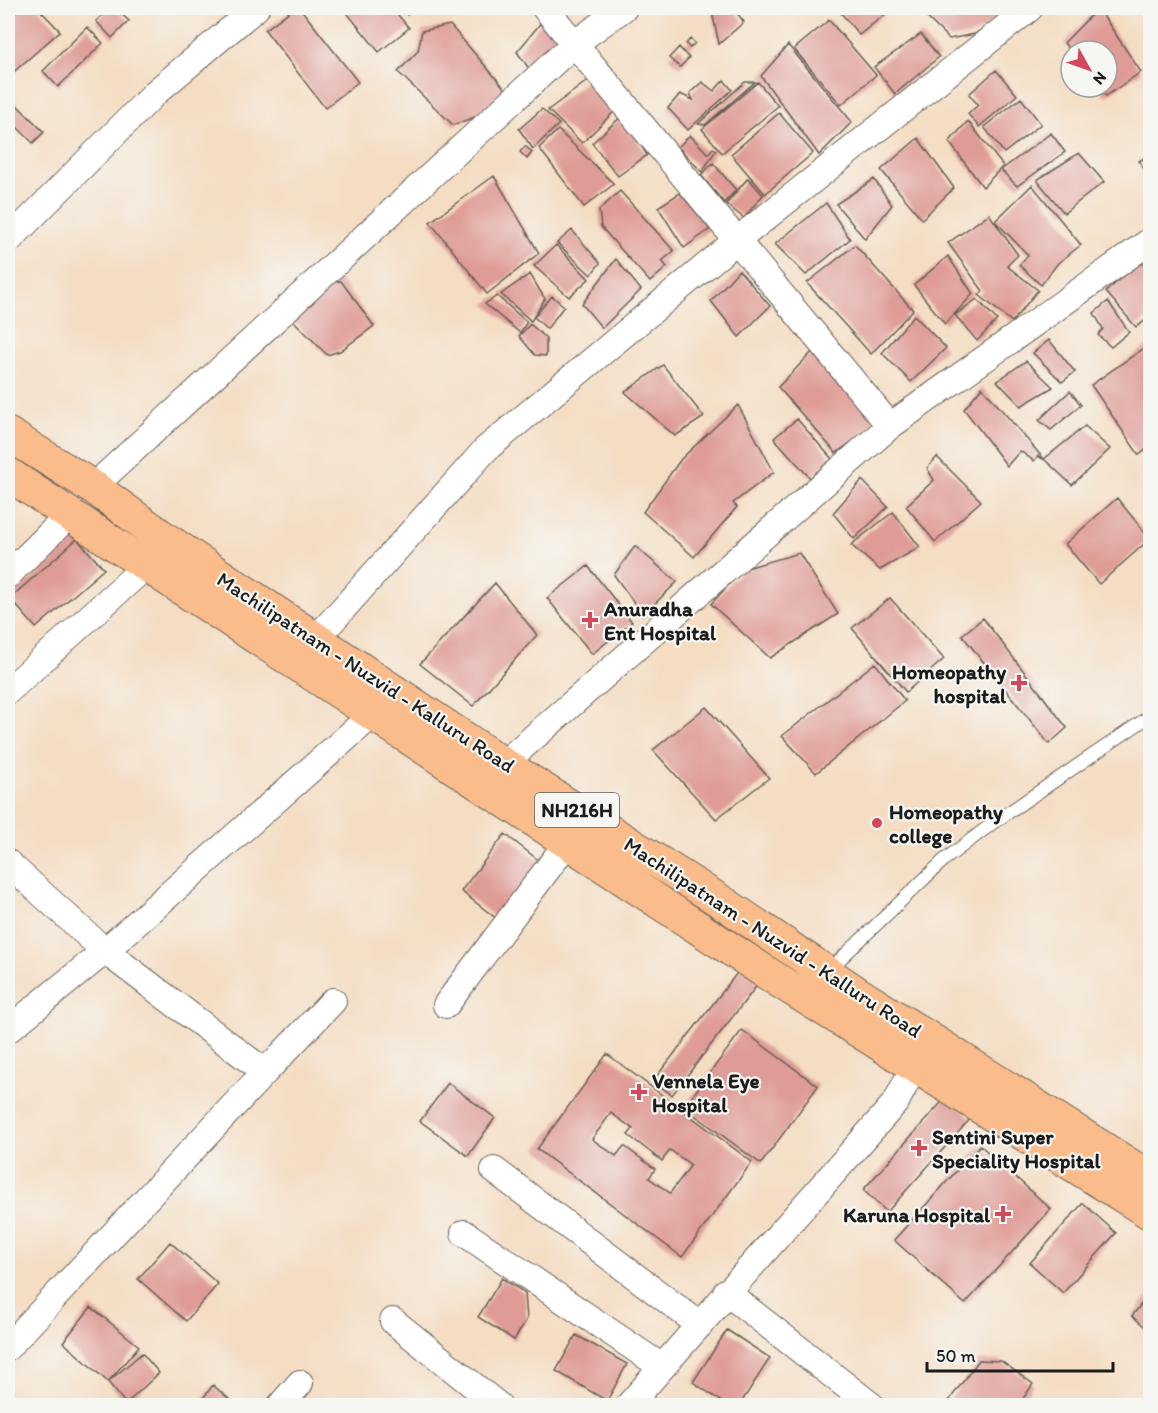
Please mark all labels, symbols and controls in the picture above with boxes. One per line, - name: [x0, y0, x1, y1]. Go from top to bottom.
- north arrow: [1059, 39, 1119, 99]
- text: N: [1089, 68, 1111, 89]
- street label: Machilipatnam - Nuzvid - Kalluru Road: [213, 566, 519, 778]
- place label: Anuradha Ent Hospital: [603, 596, 717, 646]
- marker: Anuradha Ent Hospital: [581, 611, 599, 629]
- place label: Homeopathy hospital: [892, 659, 1007, 709]
- marker: Homeopathy hospital: [1010, 674, 1028, 692]
- road number: NH216H: [535, 793, 619, 827]
- place label: Homeopathy college: [889, 799, 1003, 849]
- marker: Homeopathy college: [870, 816, 884, 830]
- street label: Machilipatnam - Nuzvid - Kalluru Road: [620, 831, 926, 1043]
- place label: Vennela Eye Hospital: [652, 1068, 760, 1118]
- marker: Vennela Eye Hospital: [630, 1083, 648, 1101]
- place label: Sentini Super Speciality Hospital: [932, 1124, 1101, 1174]
- marker: Sentini Super Speciality Hospital: [910, 1139, 928, 1157]
- place label: Karuna Hospital: [843, 1202, 991, 1228]
- marker: Karuna Hospital: [994, 1205, 1012, 1223]
- scale bar: [927, 1335, 1113, 1373]
- text: 50 m: [936, 1345, 976, 1367]

